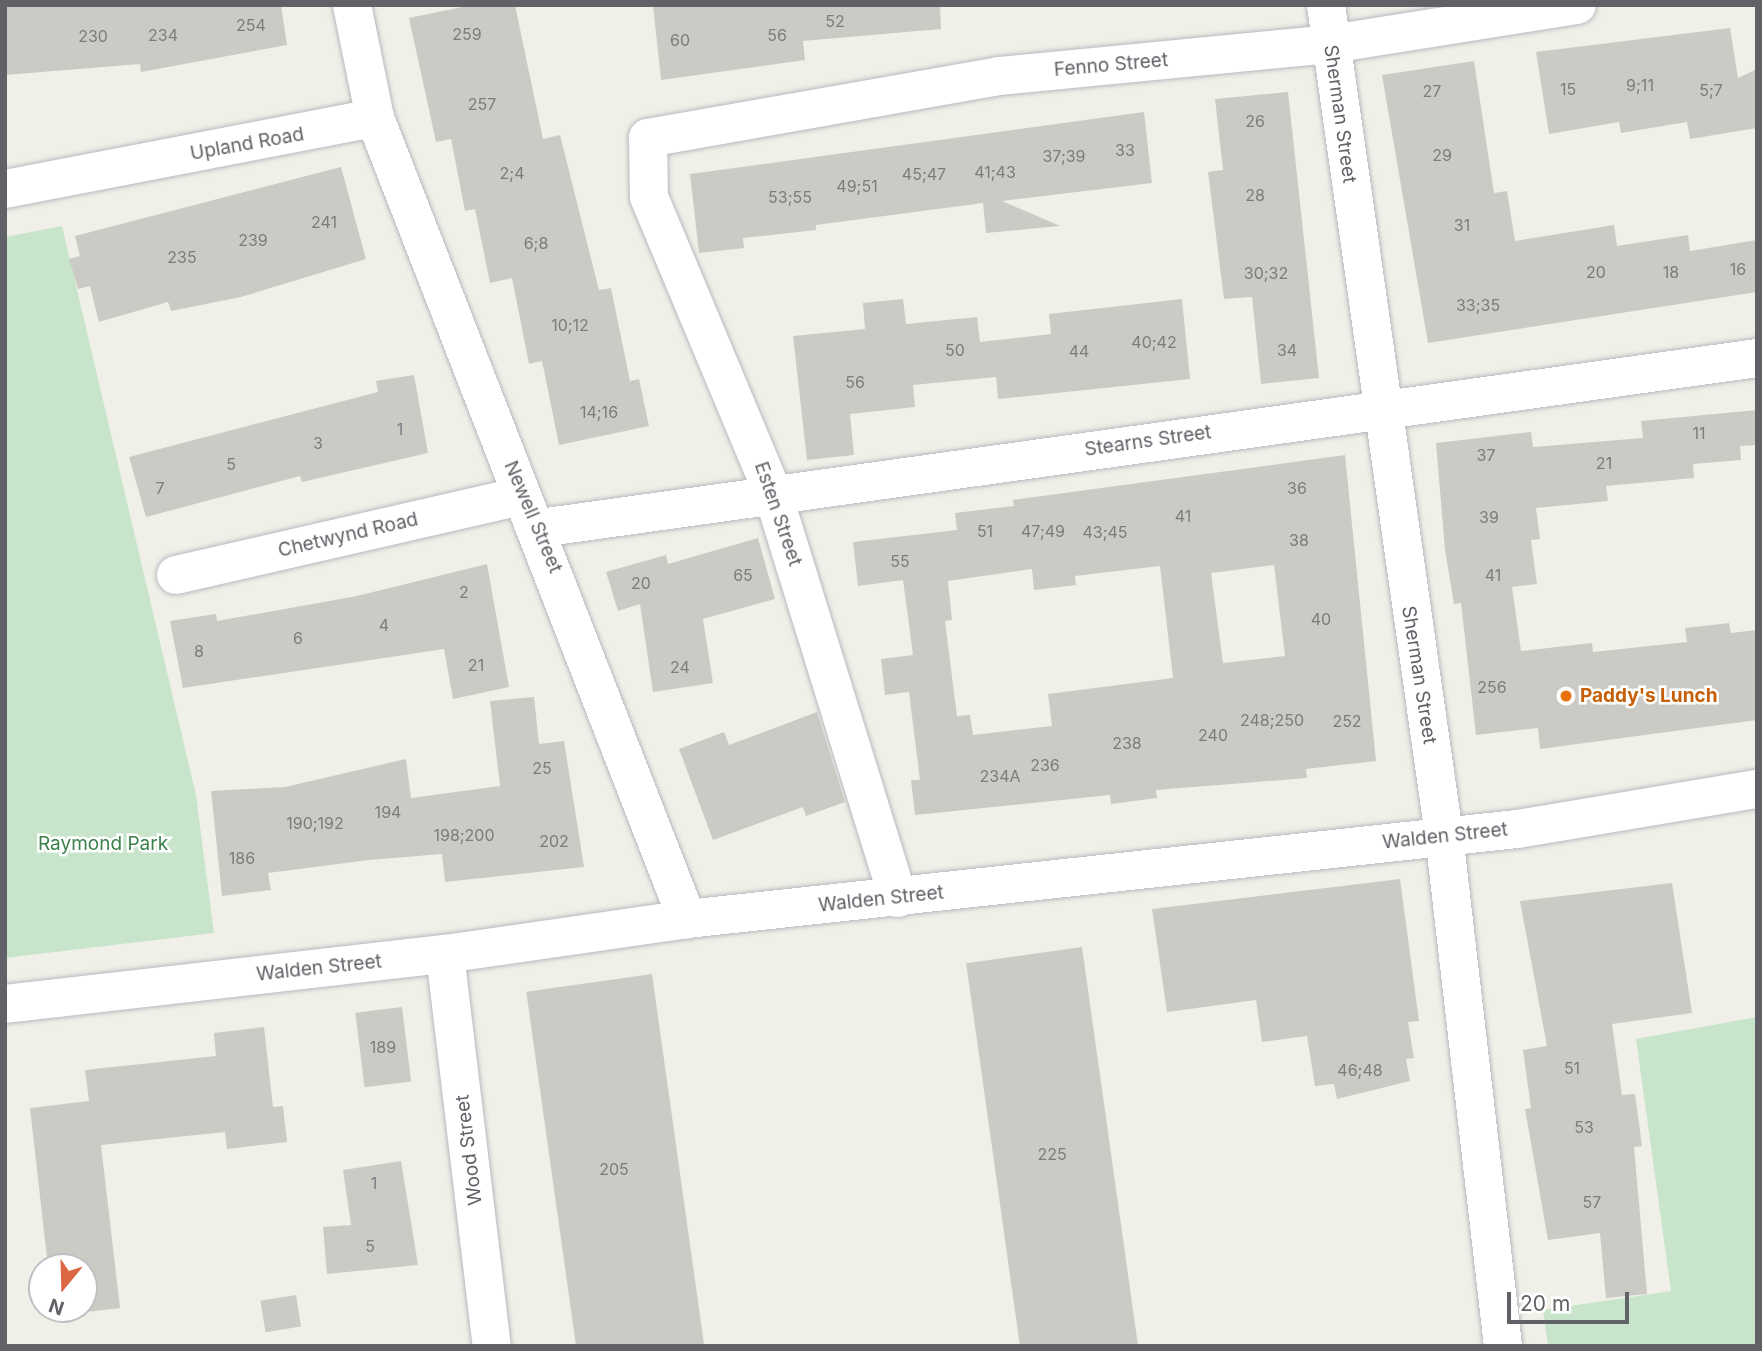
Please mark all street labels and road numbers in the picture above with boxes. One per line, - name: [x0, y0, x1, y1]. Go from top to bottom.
- street label: Sherman Street: [1319, 43, 1361, 185]
- street label: Fenno Street: [1053, 49, 1169, 81]
- street label: Upland Road: [188, 123, 306, 165]
- street label: Stearns Street: [1083, 421, 1213, 461]
- street label: Newell Street: [499, 458, 567, 576]
- street label: Esten Street: [750, 459, 806, 569]
- street label: Chetwynd Road: [276, 508, 420, 562]
- street label: Sherman Street: [1397, 604, 1441, 746]
- street label: Walden Street: [1381, 818, 1509, 854]
- street label: Walden Street: [817, 881, 945, 917]
- street label: Walden Street: [255, 950, 383, 986]
- street label: Wood Street: [451, 1093, 487, 1207]

